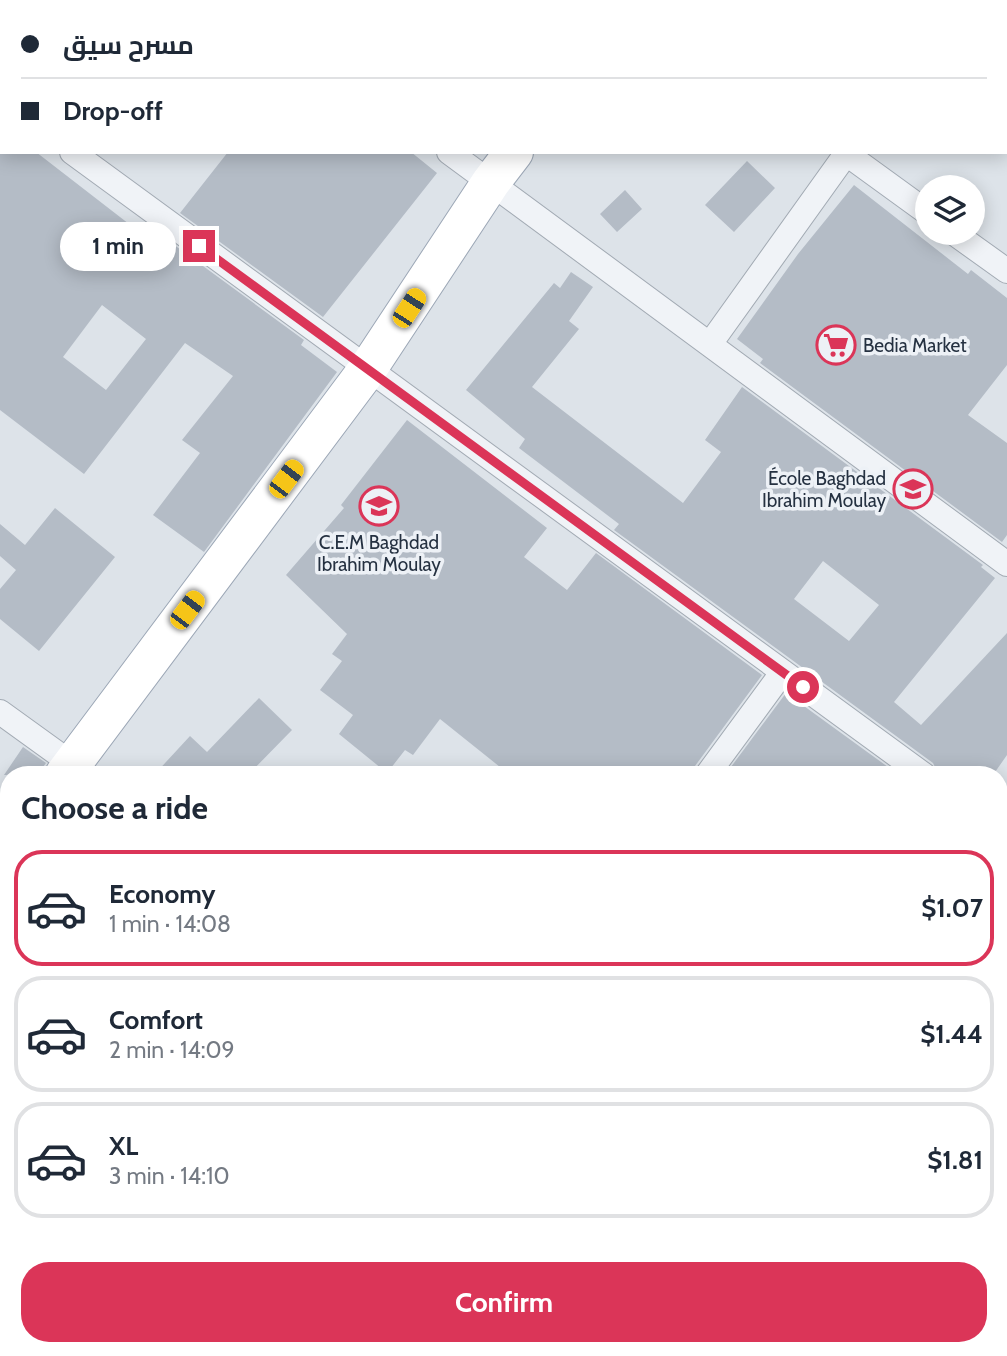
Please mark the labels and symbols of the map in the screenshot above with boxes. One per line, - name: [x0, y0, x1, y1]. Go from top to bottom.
- callout: 1 min: [59, 222, 174, 270]
- route end: [183, 230, 215, 262]
- car: [389, 285, 430, 331]
- supermarket icon: Bedia Market: [815, 324, 857, 366]
- place label: Bedia Market: [863, 334, 967, 357]
- car: [265, 456, 308, 502]
- place label: École Baghdad Ibrahim Moulay: [762, 466, 886, 512]
- school or university icon: École Baghdad Ibrahim Moulay: [892, 468, 934, 510]
- school or university icon: C.E.M Baghdad Ibrahim Moulay: [358, 485, 400, 527]
- place label: C.E.M Baghdad Ibrahim Moulay: [317, 531, 441, 576]
- car: [166, 587, 209, 633]
- route start: [787, 671, 819, 703]

